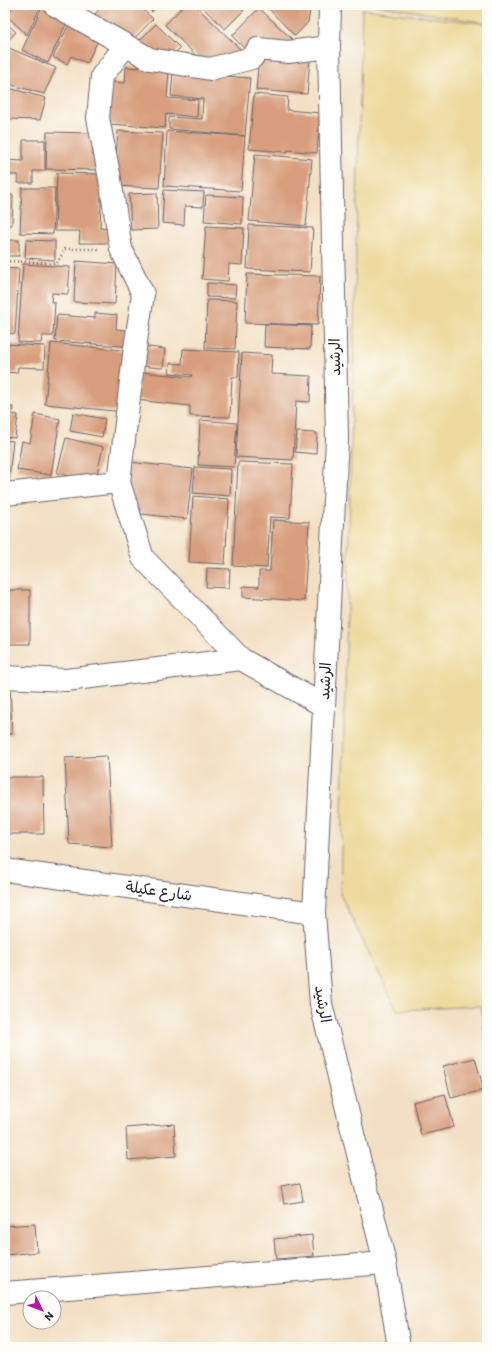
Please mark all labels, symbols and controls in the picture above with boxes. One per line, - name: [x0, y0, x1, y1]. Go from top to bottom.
- street label: الرشيد: [326, 338, 344, 376]
- street label: الرشيد: [315, 662, 335, 700]
- street label: شارع عكيلة: [125, 877, 193, 906]
- street label: الرشيد: [311, 984, 335, 1024]
- north arrow: [22, 1290, 62, 1330]
- text: N: [42, 1309, 56, 1323]

